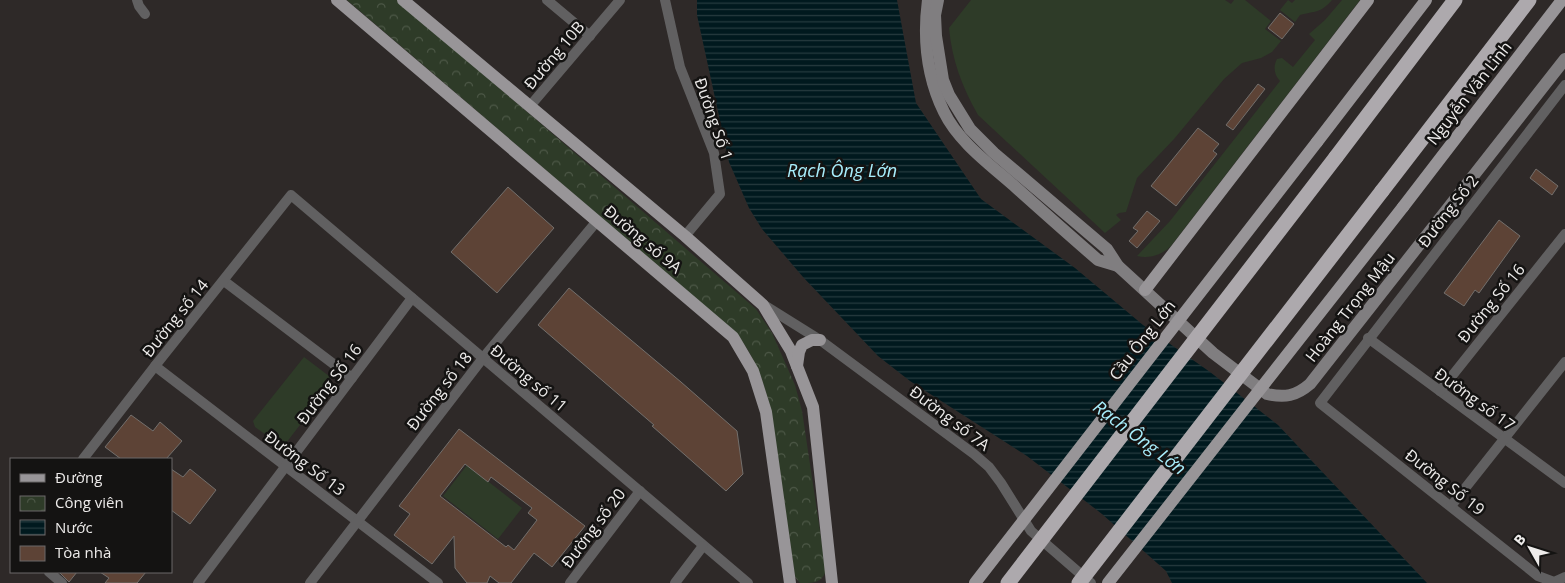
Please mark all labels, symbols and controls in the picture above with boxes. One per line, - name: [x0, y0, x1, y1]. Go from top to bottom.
- street label: Đường 10B: [519, 16, 589, 94]
- street label: Nguyễn Văn Linh: [1422, 37, 1516, 149]
- street label: Đường Số 1: [690, 75, 738, 163]
- water label: Rạch Ông Lớn: [787, 158, 897, 182]
- street label: Đường Số 2: [1413, 170, 1483, 252]
- street label: Đường số 9A: [599, 200, 687, 279]
- street label: Hoàng Trọng Mậu: [1300, 248, 1400, 366]
- street label: Đường Số 16: [1452, 259, 1530, 347]
- street label: Đường số 14: [137, 274, 213, 362]
- street label: Cầu Ông Lớn: [1104, 295, 1180, 385]
- street label: Đường Số 16: [291, 339, 367, 429]
- street label: Đường số 11: [486, 339, 572, 417]
- street label: Đường số 18: [401, 347, 477, 435]
- street label: Đường số 17: [1430, 362, 1520, 436]
- street label: Đường số 7A: [905, 381, 995, 456]
- water label: Rạch Ông Lớn: [1089, 394, 1191, 480]
- street label: Đường Số 13: [260, 425, 350, 501]
- street label: Đường Số 19: [1401, 444, 1489, 520]
- legend: [10, 458, 172, 573]
- text: Đường: [55, 467, 102, 487]
- street label: Đường số 20: [556, 484, 630, 572]
- text: Công viên: [55, 492, 124, 512]
- text: Nước: [55, 517, 93, 537]
- north arrow: [1505, 523, 1555, 573]
- text: B: [1509, 530, 1530, 549]
- text: Tòa nhà: [55, 542, 111, 562]

